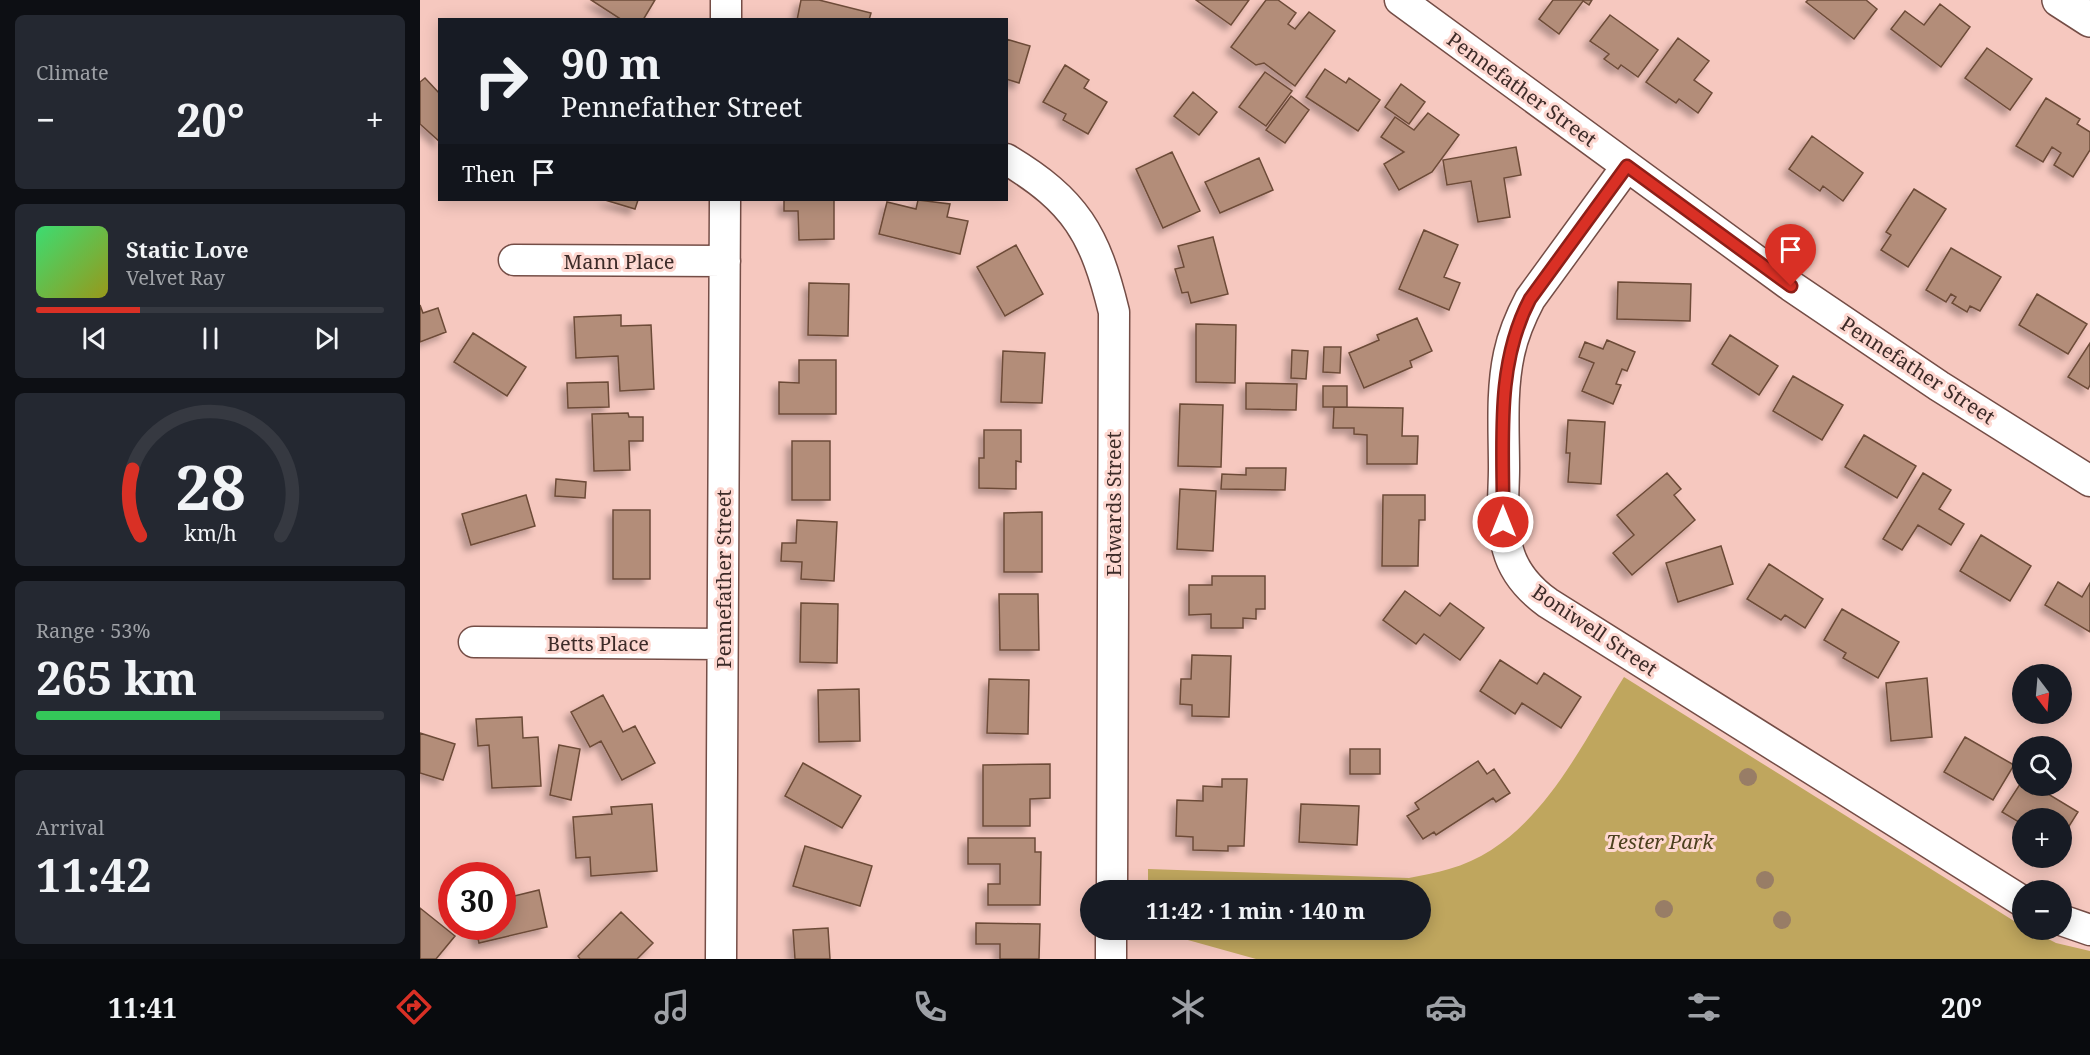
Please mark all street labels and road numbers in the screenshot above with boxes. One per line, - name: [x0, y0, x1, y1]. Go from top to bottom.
- street label: Pennefather Street: [1442, 26, 1602, 152]
- street label: Mann Place: [563, 248, 675, 275]
- street label: Pennefather Street: [1836, 310, 2000, 430]
- street label: Edwards Street: [1100, 432, 1127, 576]
- street label: Pennefather Street: [710, 490, 737, 668]
- street label: Boniwell Street: [1527, 578, 1663, 682]
- street label: Betts Place: [547, 630, 649, 657]

